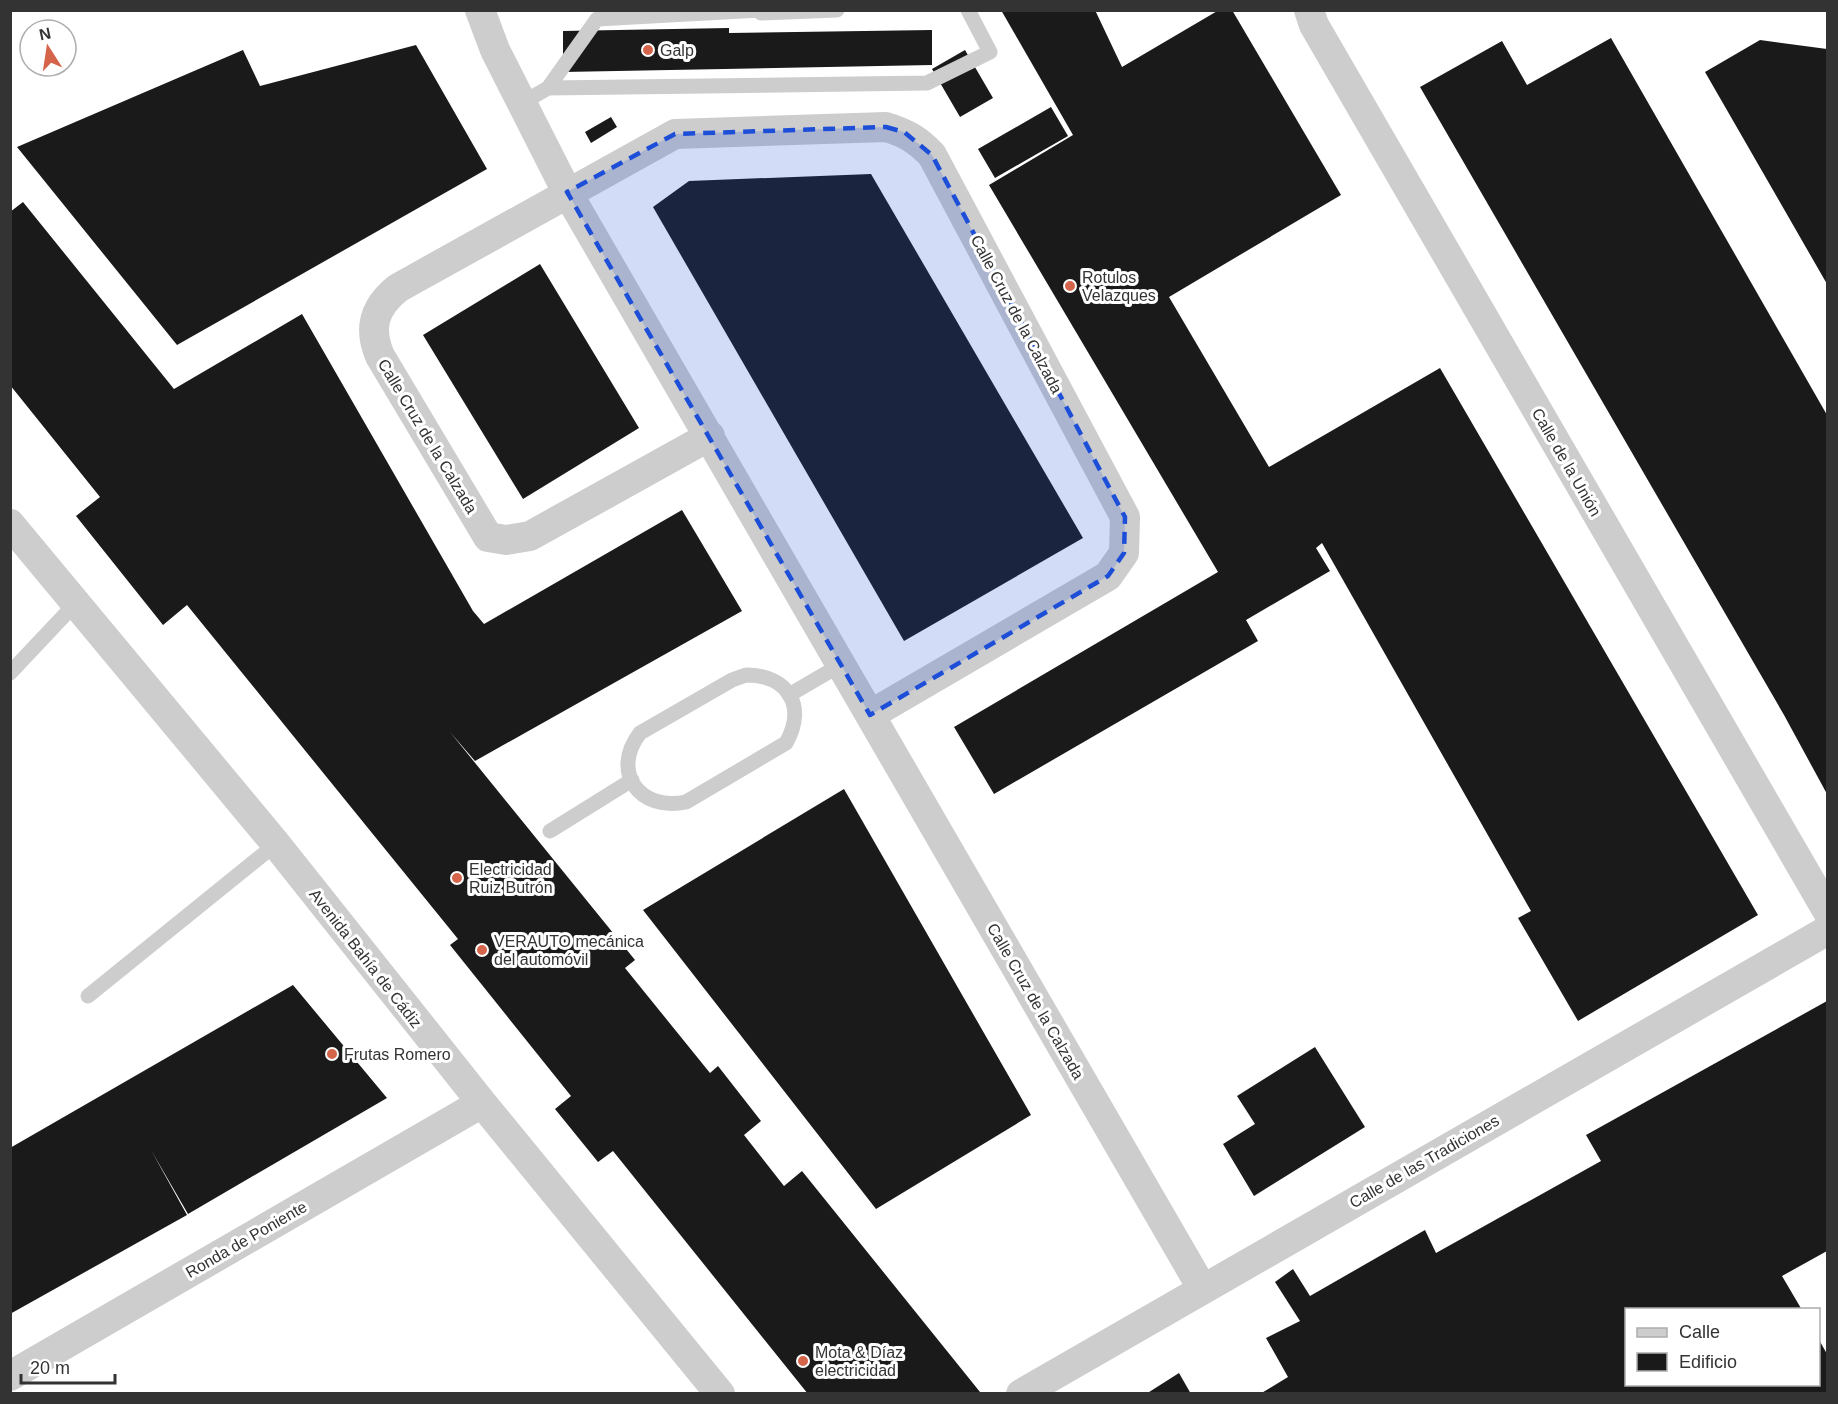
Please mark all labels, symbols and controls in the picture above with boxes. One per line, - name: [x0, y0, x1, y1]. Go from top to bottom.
- north arrow: [18, 18, 78, 78]
- text: N: [38, 24, 52, 43]
- place label: Galp: [660, 42, 694, 59]
- marker: Galp: [641, 43, 655, 57]
- street label: Calle Cruz de la Calzada: [968, 232, 1066, 396]
- place label: Rotulos Velazques: [1082, 269, 1156, 304]
- marker: Rotulos Velazques: [1063, 279, 1077, 293]
- street label: Calle Cruz de la Calzada: [375, 356, 480, 517]
- street label: Calle de la Unión: [1529, 405, 1604, 519]
- place label: Electricidad Ruiz Butrón: [469, 861, 553, 896]
- marker: Electricidad Ruiz Butrón: [450, 871, 464, 885]
- street label: Avenida Bahía de Cádiz: [306, 886, 425, 1031]
- street label: Calle Cruz de la Calzada: [984, 920, 1087, 1082]
- place label: VERAUTO mecánica del automóvil: [494, 933, 644, 968]
- marker: VERAUTO mecánica del automóvil: [475, 943, 489, 957]
- place label: Frutas Romero: [344, 1046, 451, 1063]
- marker: Frutas Romero: [325, 1047, 339, 1061]
- street label: Calle de las Tradiciones: [1346, 1112, 1502, 1211]
- street label: Ronda de Poniente: [183, 1198, 310, 1281]
- legend: [1625, 1308, 1820, 1386]
- text: Calle: [1679, 1322, 1720, 1342]
- place label: Mota & Díaz electricidad: [815, 1344, 903, 1379]
- scale bar: [21, 1347, 116, 1385]
- text: Edificio: [1679, 1352, 1737, 1372]
- marker: Mota & Díaz electricidad: [796, 1354, 810, 1368]
- text: 20 m: [30, 1358, 70, 1378]

